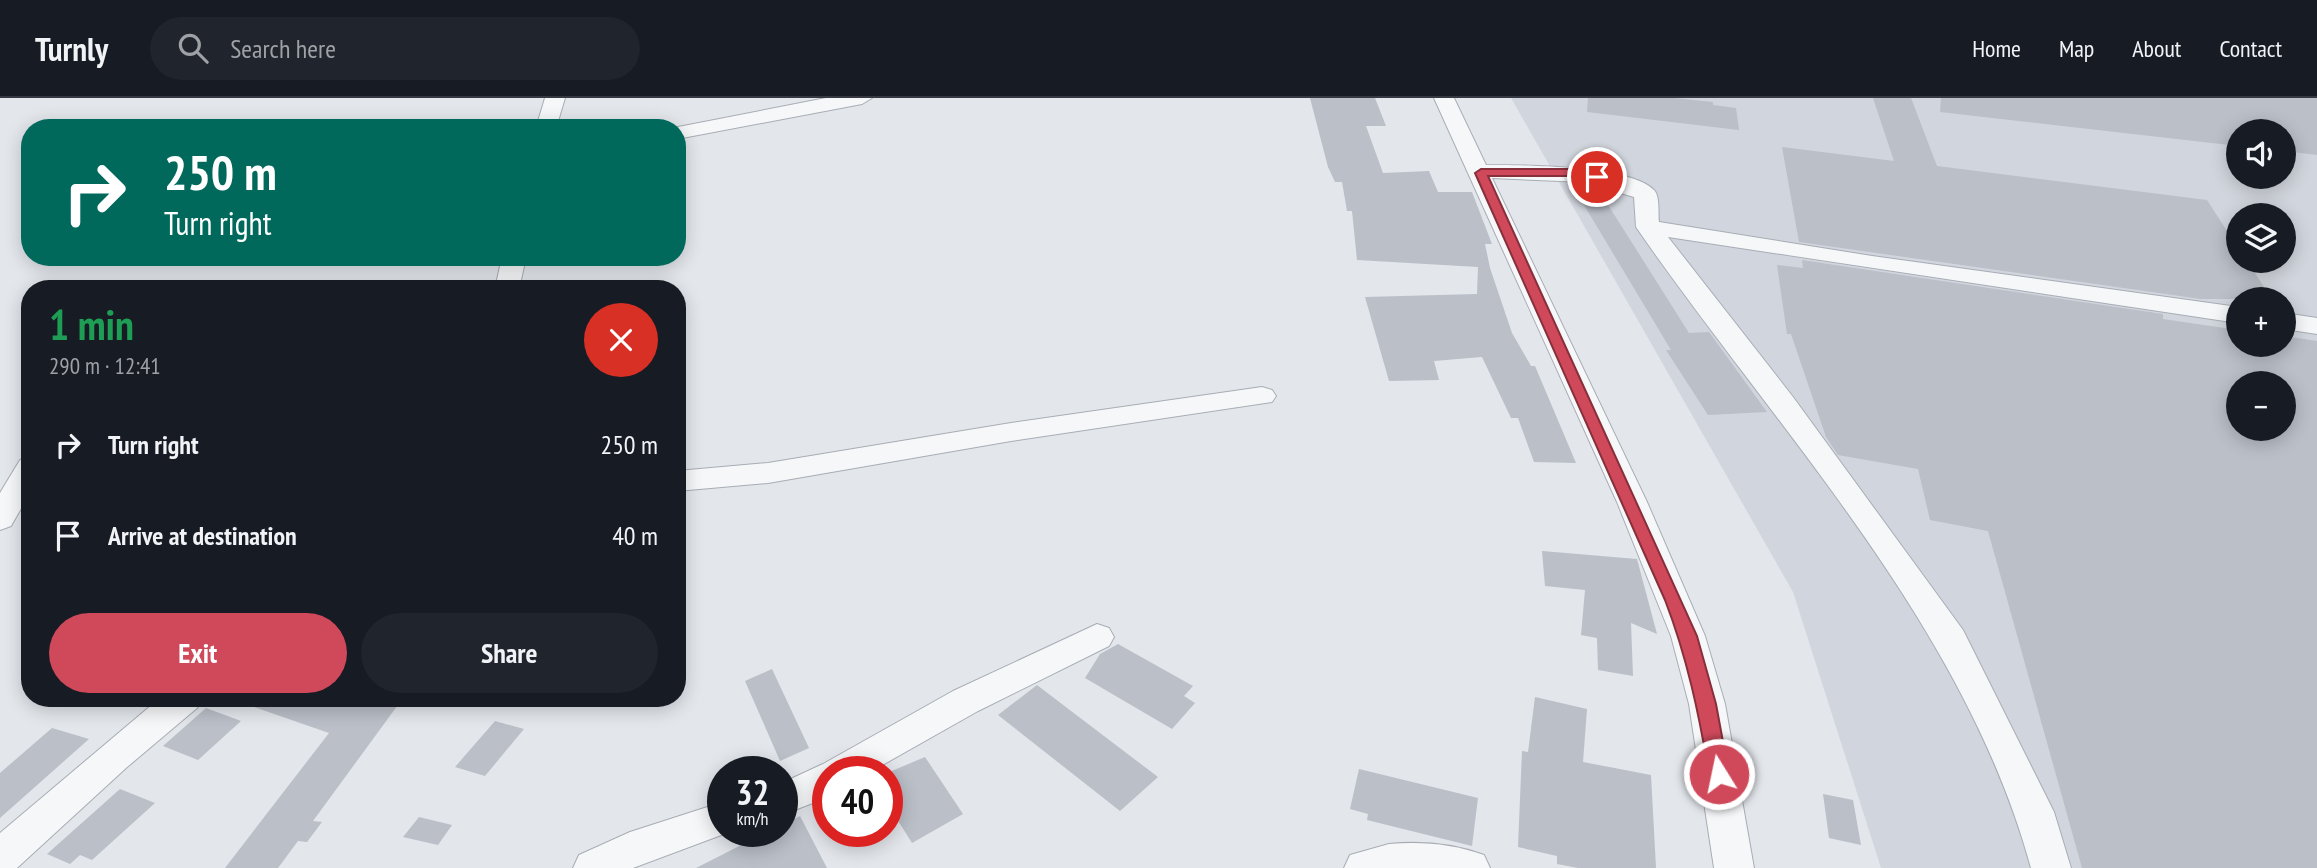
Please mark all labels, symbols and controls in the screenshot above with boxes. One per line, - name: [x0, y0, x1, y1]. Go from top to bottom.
- search box: [150, 17, 640, 80]
- text: Turnly: [35, 27, 108, 70]
- icon: search: [174, 29, 212, 67]
- text: Search here: [230, 32, 336, 65]
- text: Home: [1972, 33, 2021, 64]
- text: Map: [2059, 33, 2094, 64]
- text: About: [2132, 33, 2181, 64]
- text: Contact: [2219, 33, 2282, 64]
- map controls: [2226, 119, 2296, 441]
- button: sound: [2226, 119, 2296, 189]
- text: 250 m: [164, 140, 277, 204]
- icon: right: [49, 147, 140, 238]
- pin: [1567, 147, 1627, 207]
- icon: arrive: [1578, 158, 1616, 196]
- text: Turn right: [164, 202, 272, 244]
- button: layers: [2226, 203, 2296, 273]
- button: +: [2226, 287, 2296, 357]
- text: 1 min: [49, 297, 134, 352]
- button: close: [584, 303, 658, 377]
- text: 290 m · 12:41: [49, 351, 161, 380]
- button: −: [2226, 371, 2296, 441]
- icon: right: [49, 426, 87, 464]
- text: Turn right: [108, 428, 199, 461]
- text: 250 m: [600, 428, 658, 461]
- icon: arrive: [49, 517, 87, 555]
- text: Arrive at destination: [108, 519, 297, 552]
- text: 40 m: [612, 519, 658, 552]
- button: Exit: [49, 613, 347, 693]
- button: Share: [361, 613, 658, 693]
- position arrow: [1682, 737, 1756, 811]
- speed limit sign: 40: [812, 756, 903, 847]
- text: 32: [736, 769, 769, 815]
- text: km/h: [737, 807, 768, 830]

